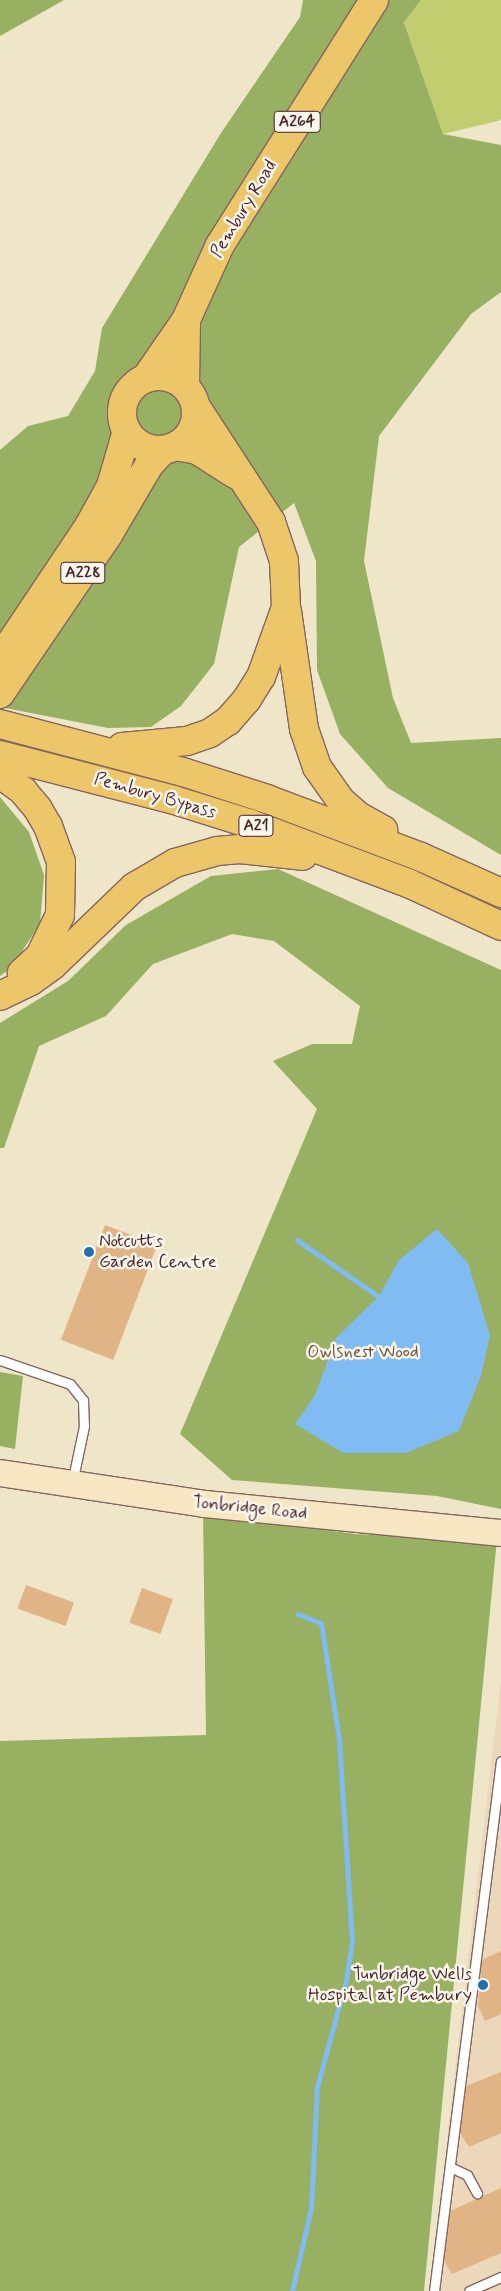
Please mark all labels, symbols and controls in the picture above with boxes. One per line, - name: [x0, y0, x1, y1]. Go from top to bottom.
- road number: A264: [273, 108, 321, 136]
- street label: Pembury Road: [207, 157, 281, 261]
- road number: A228: [59, 560, 107, 586]
- street label: Pembury Bypass: [91, 768, 219, 824]
- road number: A21: [237, 812, 275, 839]
- place label: Notcutts Garden Centre: [99, 1231, 214, 1274]
- marker: Notcutts Garden Centre: [83, 1246, 95, 1258]
- park label: Owlsnest Wood: [307, 1341, 419, 1363]
- street label: Tonbridge Road: [192, 1491, 308, 1525]
- place label: Tunbridge Wells Hospital at Pembury: [310, 1964, 472, 2006]
- marker: Tunbridge Wells Hospital at Pembury: [476, 1978, 490, 1992]

